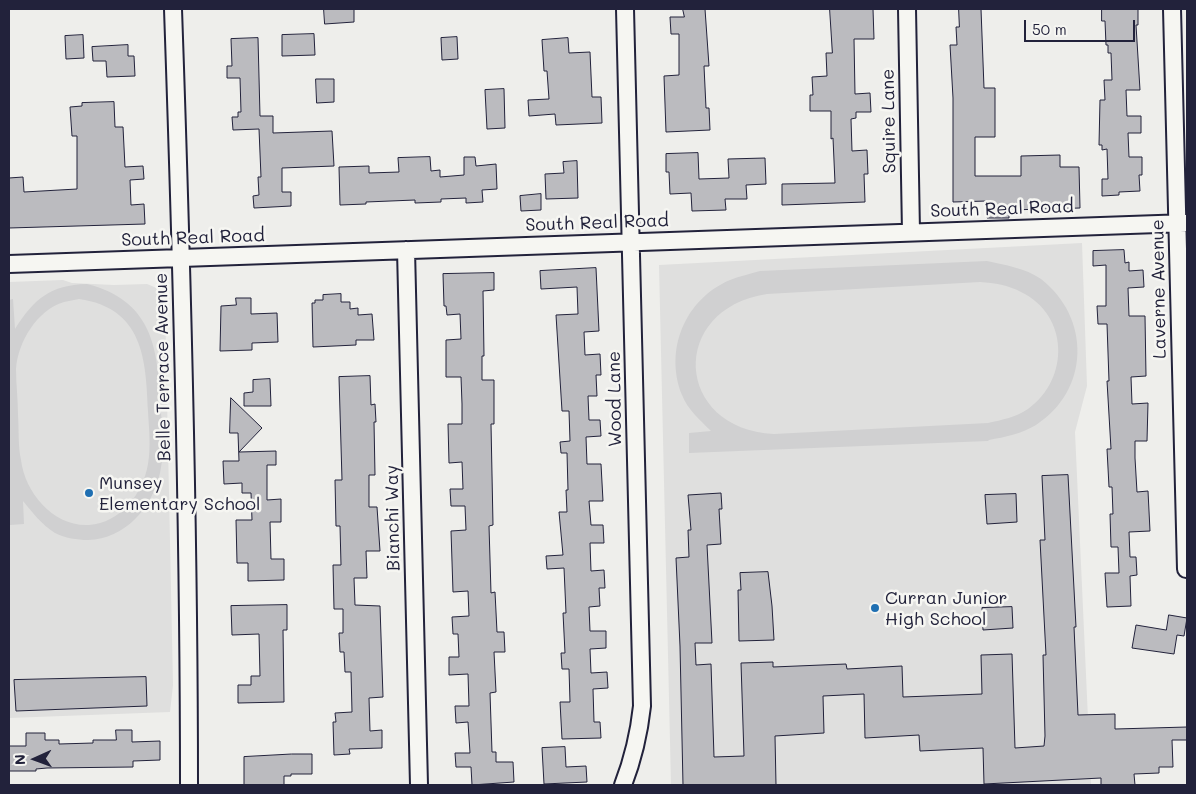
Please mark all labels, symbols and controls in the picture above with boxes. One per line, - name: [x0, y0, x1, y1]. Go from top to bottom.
- scale bar: [1026, 10, 1137, 42]
- text: 50 m: [1032, 19, 1067, 39]
- street label: Squire Lane: [877, 68, 901, 174]
- street label: South Real Road: [930, 196, 1074, 222]
- street label: South Real Road: [525, 210, 669, 236]
- street label: Laverne Avenue: [1147, 219, 1171, 359]
- street label: South Real Road: [121, 225, 265, 251]
- street label: Belle Terrace Avenue: [151, 273, 175, 461]
- street label: Wood Lane: [603, 351, 627, 447]
- street label: Bianchi Way: [381, 465, 405, 571]
- place label: Munsey Elementary School: [99, 472, 260, 514]
- marker: Munsey Elementary School: [83, 487, 95, 499]
- place label: Curran Junior High School: [885, 587, 1008, 630]
- marker: Curran Junior High School: [869, 602, 881, 614]
- north arrow: [10, 734, 60, 784]
- text: N: [10, 754, 29, 765]

